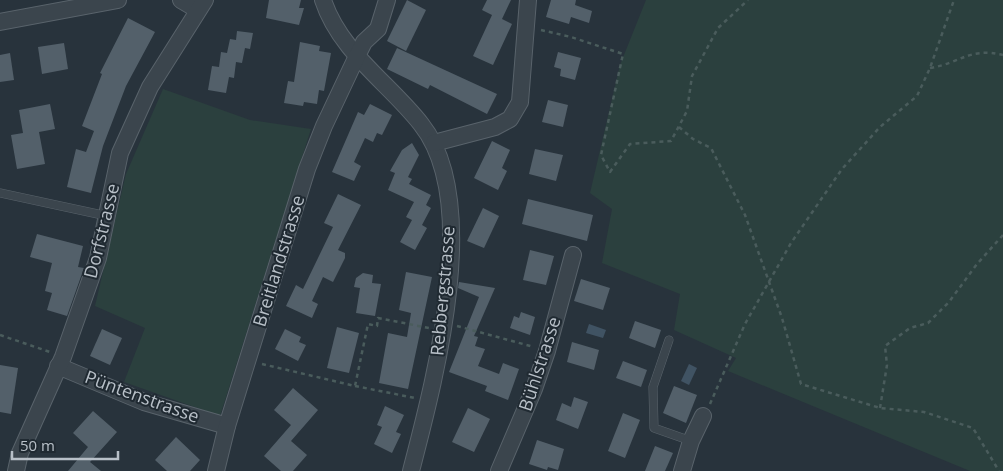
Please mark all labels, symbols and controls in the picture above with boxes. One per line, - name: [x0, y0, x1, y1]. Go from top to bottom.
- street label: Dorfstrasse: [78, 181, 124, 281]
- street label: Breitlandstrasse: [247, 192, 309, 329]
- street label: Rebbergstrasse: [424, 225, 460, 357]
- street label: Bühlstrasse: [513, 313, 566, 414]
- street label: Püntenstrasse: [82, 364, 203, 428]
- scale bar: [12, 428, 119, 460]
- text: 50 m: [20, 435, 55, 455]

